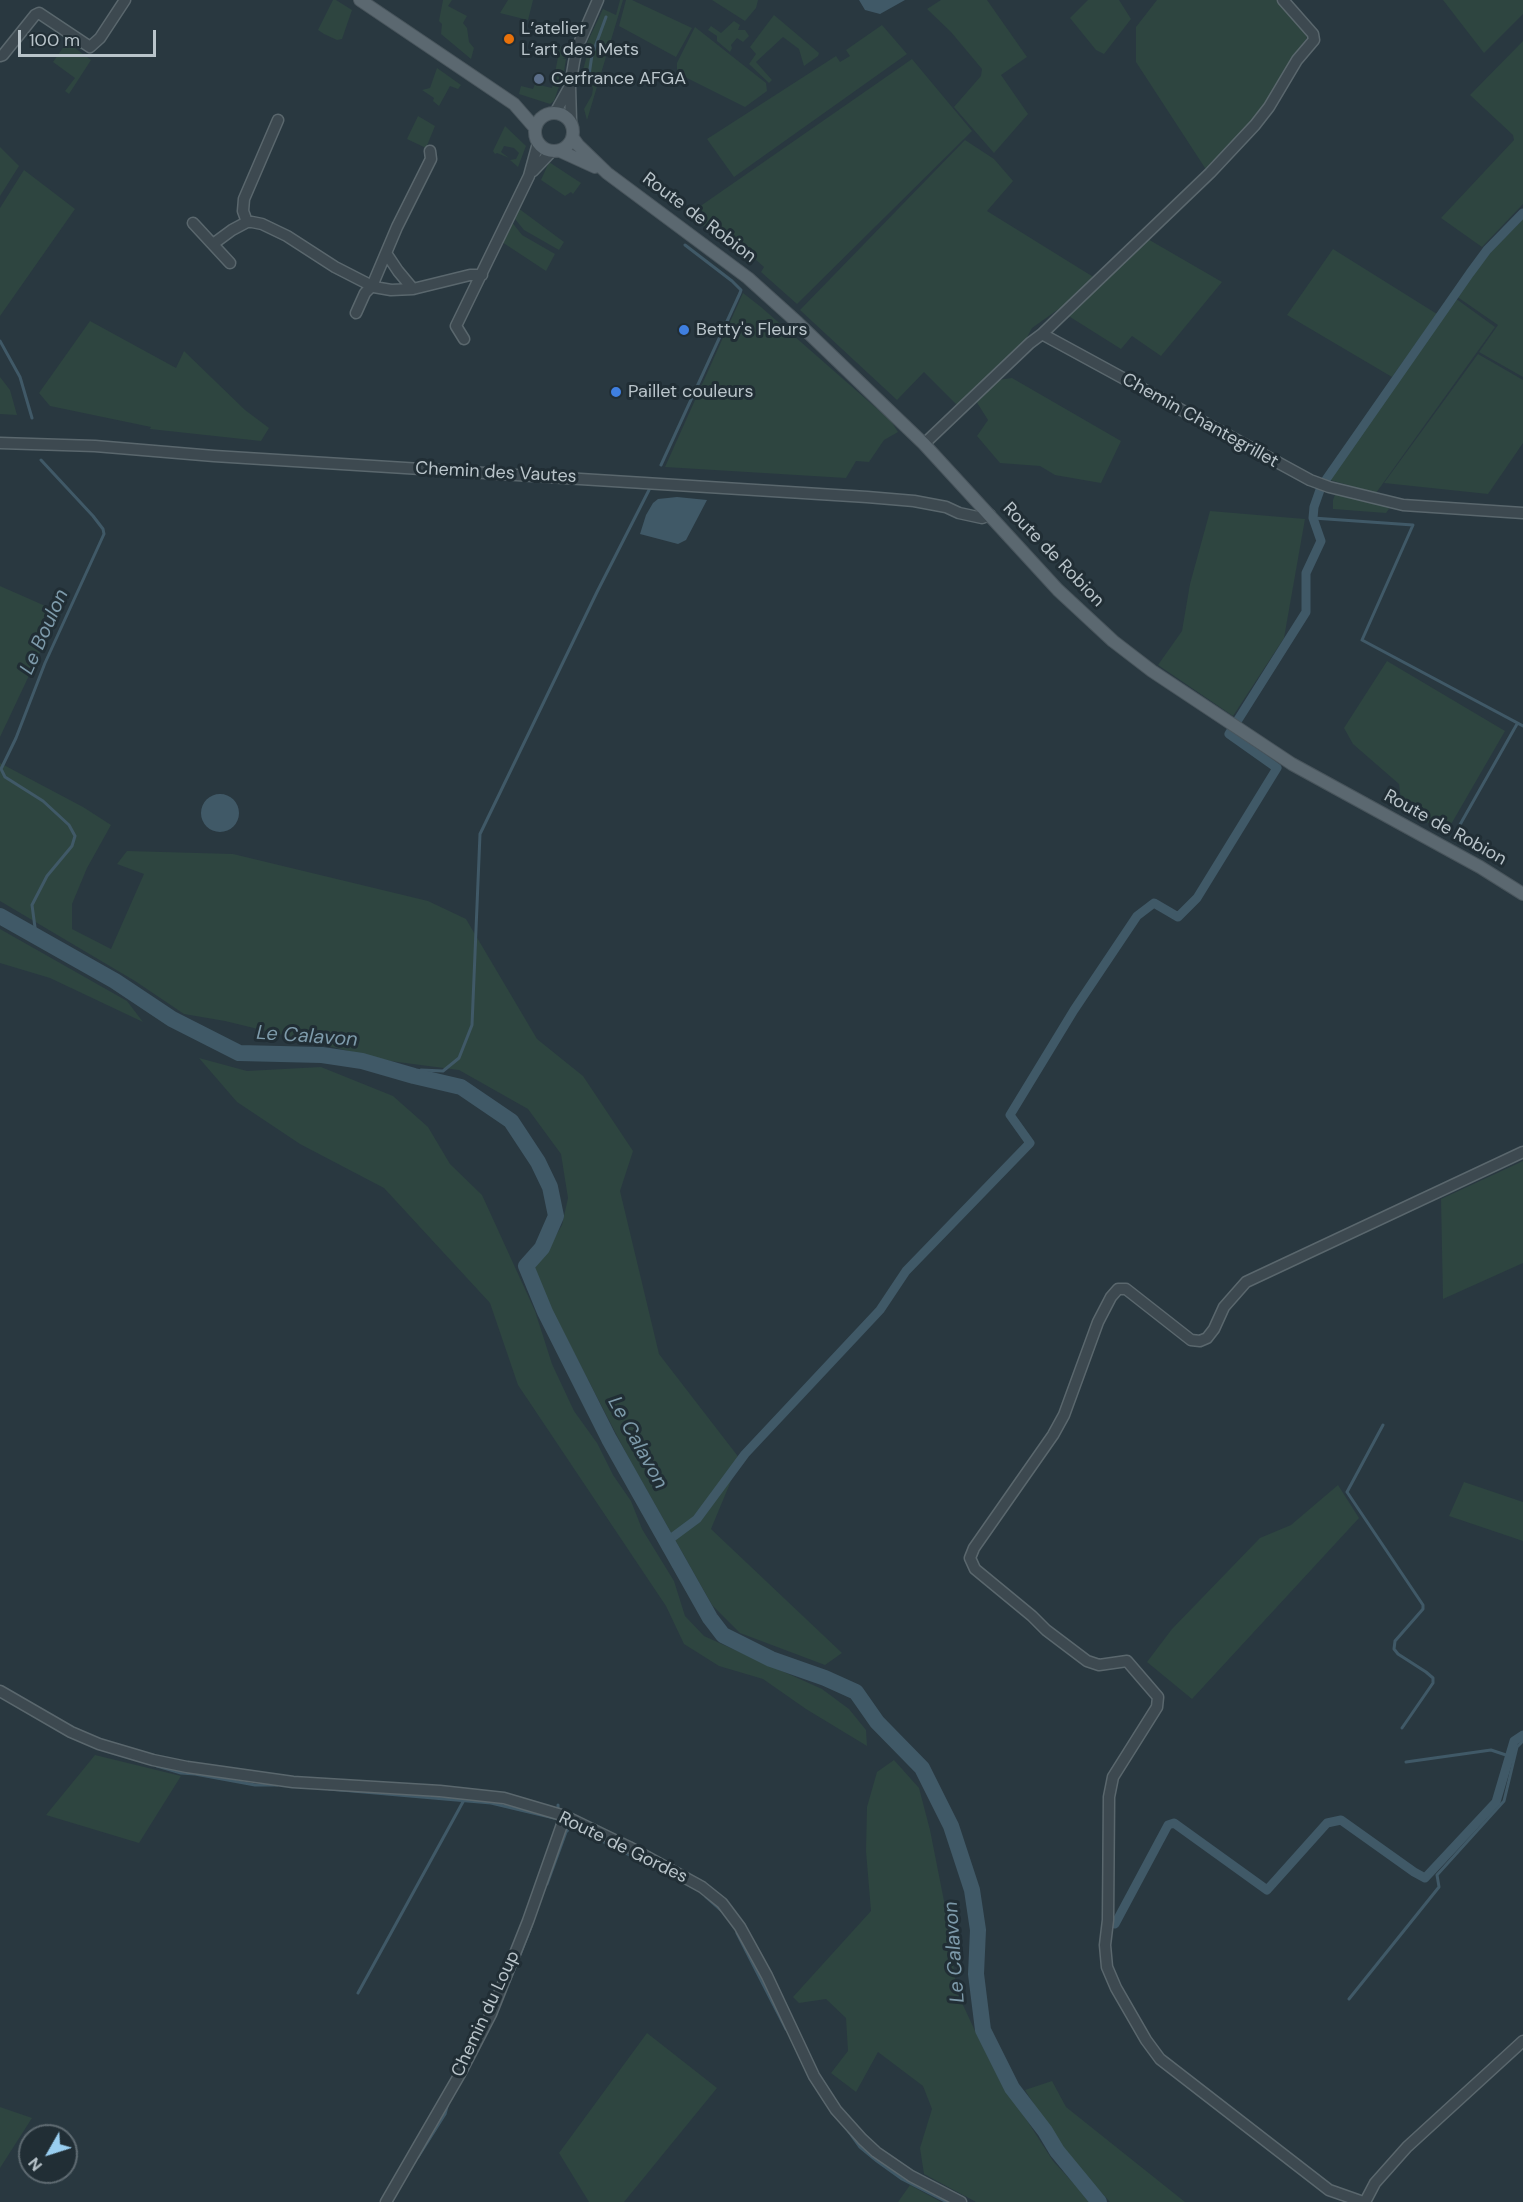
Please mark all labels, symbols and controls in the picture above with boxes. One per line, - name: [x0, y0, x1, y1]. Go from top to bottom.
- scale bar: [21, 18, 159, 56]
- place label: L’atelier L’art des Mets: [521, 18, 639, 60]
- text: 100 m: [29, 28, 80, 52]
- marker: L’atelier L’art des Mets: [502, 32, 516, 46]
- place label: Cerfrance AFGA: [551, 68, 686, 90]
- marker: Cerfrance AFGA: [532, 72, 546, 86]
- street label: Route de Robion: [638, 168, 760, 268]
- place label: Betty's Fleurs: [696, 319, 807, 341]
- marker: Betty's Fleurs: [677, 323, 691, 337]
- street label: Chemin Chantegrillet: [1118, 369, 1282, 473]
- place label: Paillet couleurs: [628, 381, 753, 403]
- marker: Paillet couleurs: [609, 385, 623, 399]
- street label: Chemin des Vautes: [415, 458, 577, 488]
- street label: Route de Robion: [998, 498, 1108, 612]
- water label: Le Boulon: [16, 586, 74, 678]
- street label: Route de Robion: [1380, 785, 1510, 871]
- water label: Le Calavon: [255, 1021, 359, 1053]
- water label: Le Calavon: [602, 1393, 672, 1493]
- street label: Route de Gordes: [555, 1808, 691, 1888]
- water label: Le Calavon: [939, 1900, 971, 2004]
- street label: Chemin du Loup: [447, 1947, 525, 2081]
- north arrow: [18, 2124, 78, 2184]
- text: N: [23, 2153, 47, 2176]

